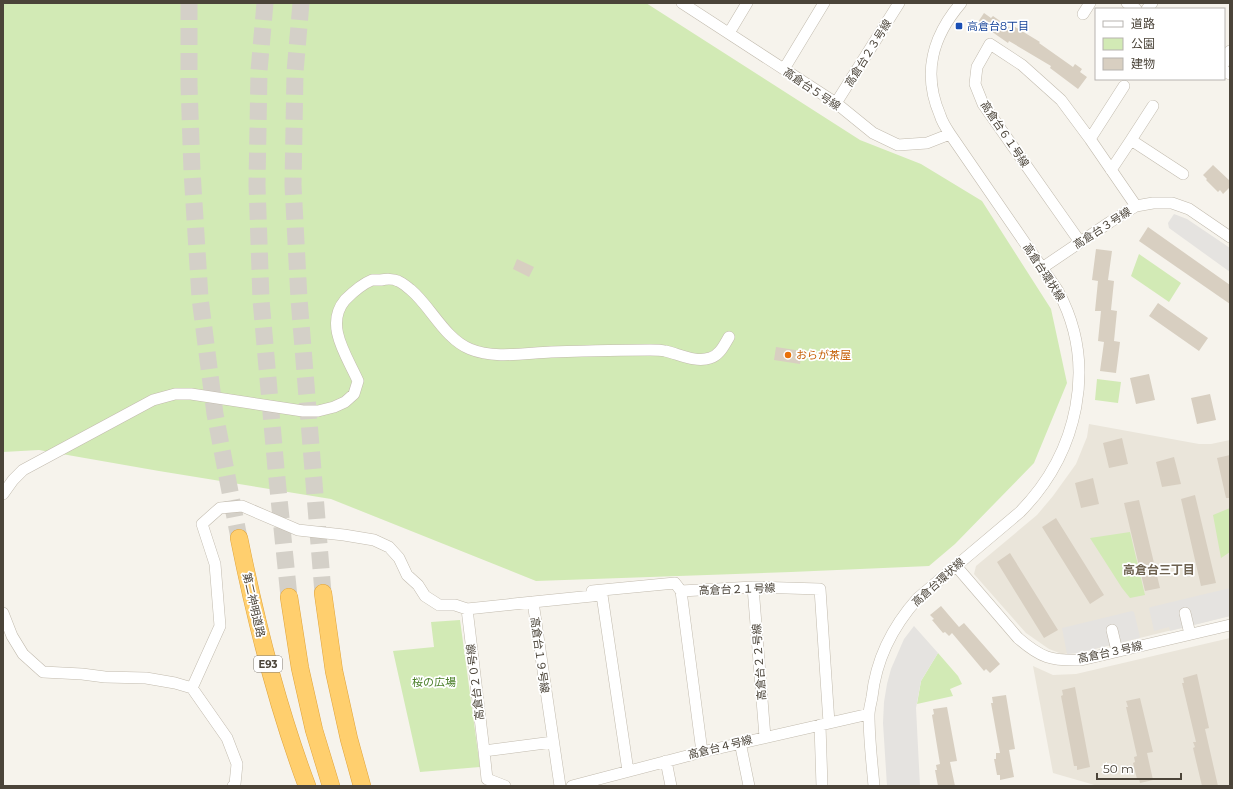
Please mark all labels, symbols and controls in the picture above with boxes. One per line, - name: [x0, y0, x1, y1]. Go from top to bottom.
- legend: [1095, 8, 1225, 80]
- text: 道路: [1131, 16, 1155, 31]
- street label: 高倉台２３号線: [842, 17, 894, 89]
- place label: 高倉台8丁目: [967, 19, 1029, 33]
- marker: 高倉台8丁目: [954, 21, 964, 31]
- text: 公園: [1131, 36, 1155, 51]
- text: 建物: [1131, 56, 1155, 71]
- street label: 高倉台５号線: [781, 65, 843, 113]
- street label: 高倉台６１号線: [978, 98, 1032, 170]
- street label: 高倉台３号線: [1071, 204, 1133, 252]
- street label: 高倉台環状線: [1020, 241, 1068, 303]
- place label: おらが茶屋: [796, 348, 851, 362]
- marker: おらが茶屋: [783, 350, 793, 360]
- street label: 高倉台環状線: [909, 555, 967, 609]
- district label: 高倉台三丁目: [1123, 562, 1195, 577]
- street label: 第二神明道路: [240, 571, 268, 639]
- street label: 高倉台２１号線: [698, 581, 776, 597]
- street label: 高倉台１９号線: [528, 616, 552, 694]
- street label: 高倉台２２号線: [749, 623, 769, 701]
- street label: 高倉台３号線: [1076, 638, 1144, 666]
- street label: 高倉台２０号線: [463, 643, 487, 721]
- road number: E93: [254, 656, 282, 672]
- park label: 桜の広場: [412, 675, 456, 689]
- street label: 高倉台４号線: [686, 732, 754, 762]
- scale bar: [1097, 755, 1181, 781]
- text: 50 m: [1103, 761, 1134, 776]

